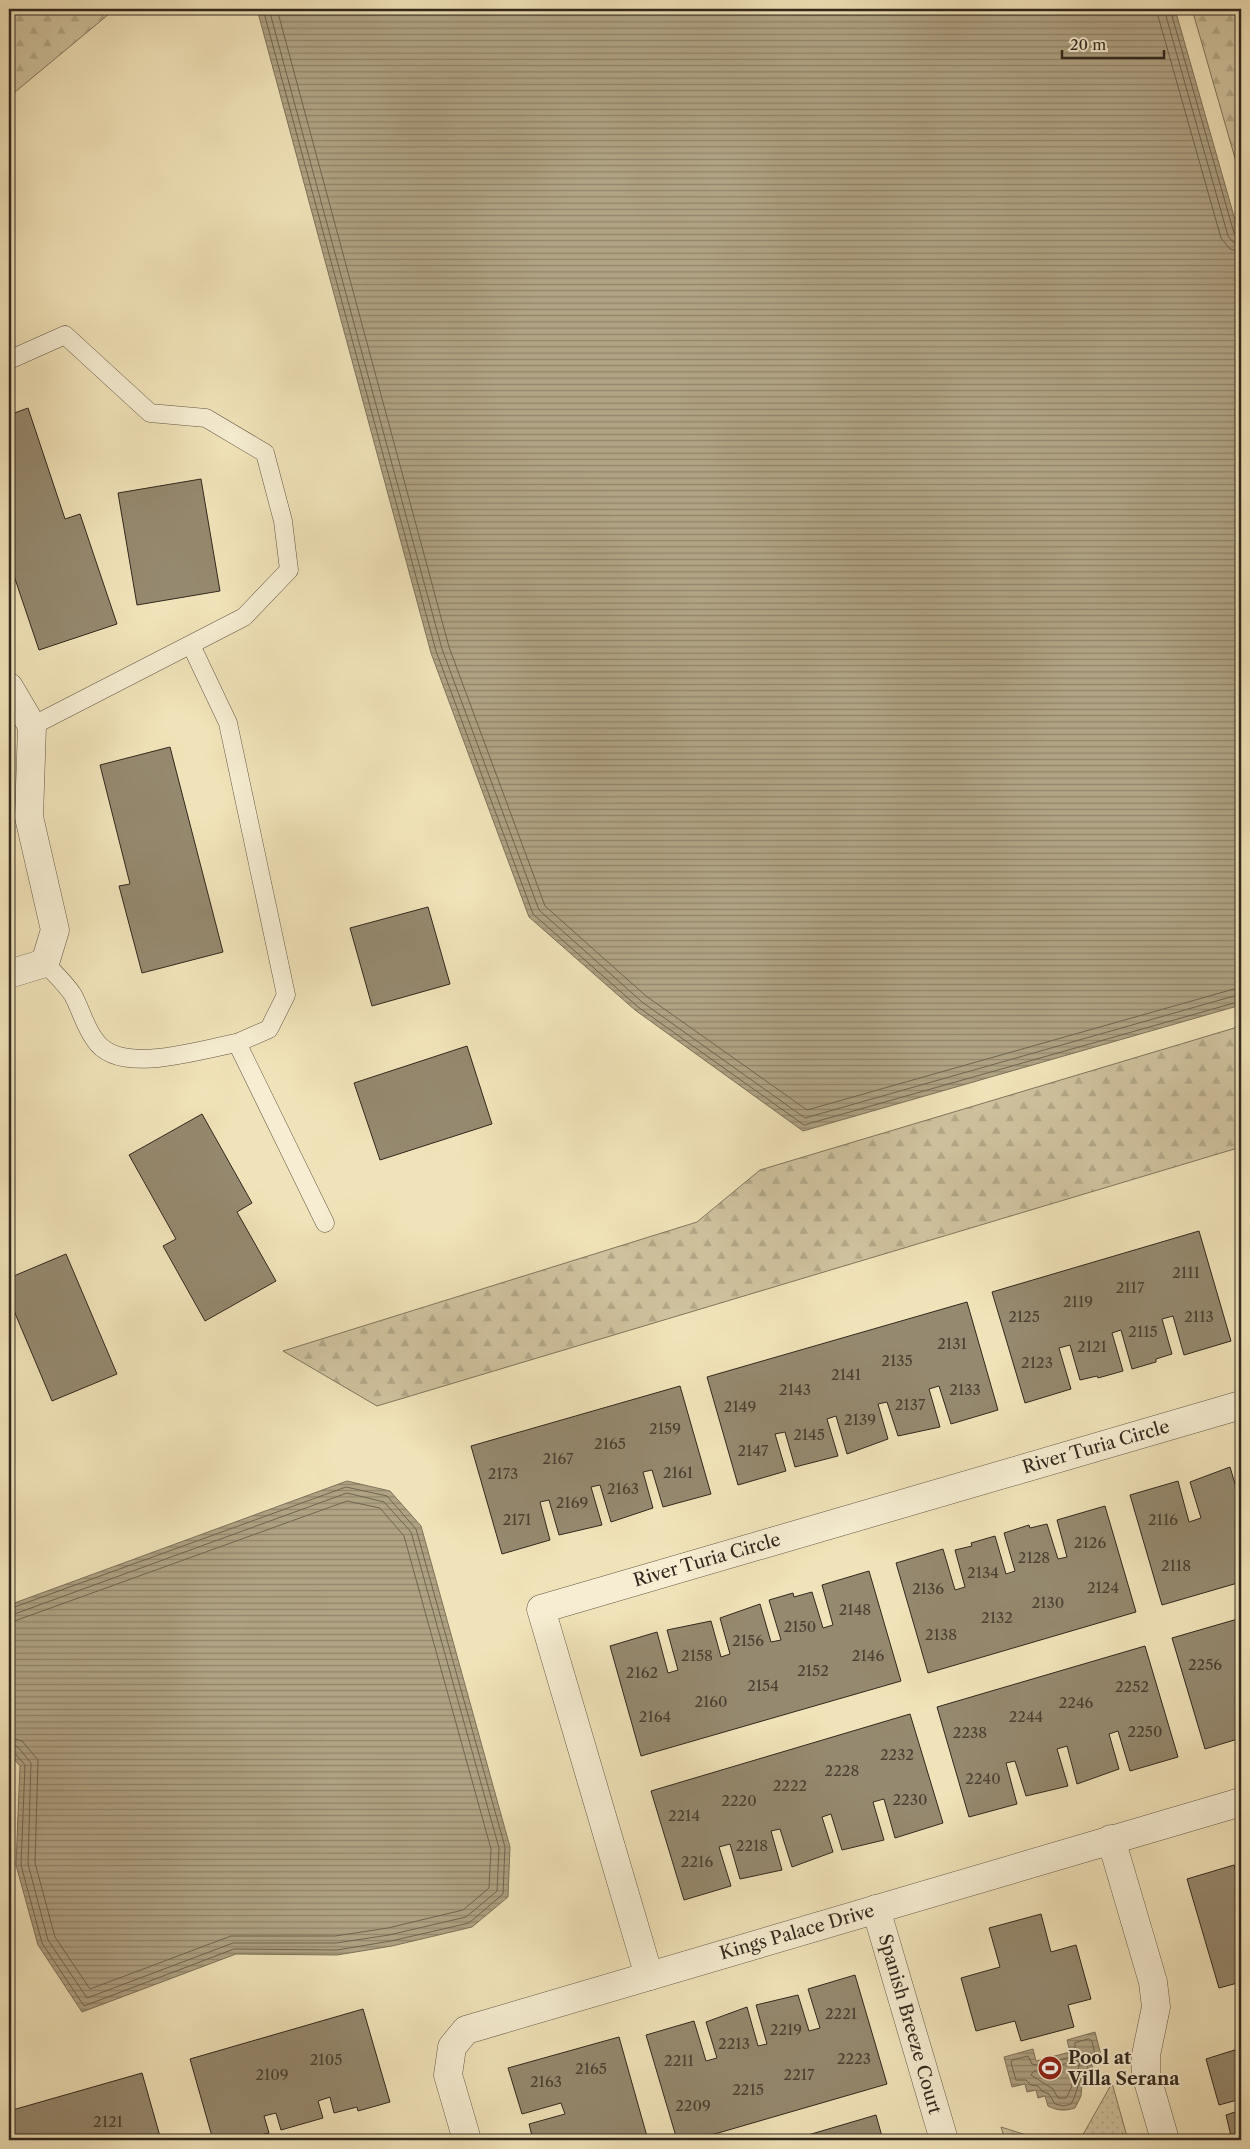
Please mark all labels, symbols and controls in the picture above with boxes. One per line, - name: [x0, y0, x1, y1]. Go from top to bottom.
- scale bar: [1062, 28, 1165, 60]
- text: 20 m: [1070, 35, 1106, 54]
- house number: 2111: [1172, 1263, 1200, 1282]
- house number: 2117: [1116, 1278, 1145, 1297]
- house number: 2119: [1063, 1292, 1093, 1311]
- house number: 2125: [1008, 1307, 1040, 1326]
- house number: 2113: [1184, 1307, 1214, 1326]
- house number: 2115: [1128, 1322, 1158, 1341]
- house number: 2131: [937, 1334, 967, 1353]
- house number: 2121: [1077, 1337, 1108, 1356]
- house number: 2135: [881, 1351, 913, 1370]
- house number: 2123: [1021, 1353, 1053, 1372]
- house number: 2141: [831, 1365, 862, 1384]
- house number: 2143: [779, 1380, 811, 1399]
- house number: 2133: [949, 1380, 981, 1399]
- house number: 2137: [895, 1395, 926, 1414]
- house number: 2149: [724, 1397, 756, 1416]
- house number: 2139: [844, 1410, 876, 1429]
- street label: River Turia Circle: [1020, 1415, 1172, 1479]
- house number: 2159: [649, 1419, 681, 1438]
- house number: 2145: [793, 1425, 825, 1444]
- house number: 2165: [594, 1434, 626, 1453]
- house number: 2147: [738, 1441, 769, 1460]
- house number: 2167: [543, 1449, 574, 1468]
- house number: 2161: [663, 1463, 694, 1482]
- house number: 2173: [488, 1464, 518, 1483]
- house number: 2163: [607, 1479, 639, 1498]
- house number: 2169: [556, 1493, 588, 1512]
- house number: 2171: [503, 1510, 532, 1529]
- house number: 2116: [1148, 1510, 1178, 1529]
- street label: River Turia Circle: [631, 1528, 783, 1592]
- house number: 2126: [1074, 1533, 1106, 1552]
- house number: 2128: [1018, 1548, 1050, 1567]
- house number: 2118: [1161, 1556, 1191, 1575]
- house number: 2134: [967, 1563, 999, 1582]
- house number: 2124: [1087, 1578, 1119, 1597]
- house number: 2136: [912, 1579, 944, 1598]
- house number: 2130: [1032, 1593, 1064, 1612]
- house number: 2148: [839, 1600, 871, 1619]
- house number: 2132: [981, 1608, 1013, 1627]
- house number: 2150: [784, 1617, 816, 1636]
- house number: 2138: [925, 1625, 957, 1644]
- house number: 2156: [732, 1631, 764, 1650]
- house number: 2158: [681, 1646, 713, 1665]
- house number: 2146: [852, 1646, 884, 1665]
- house number: 2256: [1188, 1655, 1222, 1674]
- house number: 2152: [797, 1661, 829, 1680]
- house number: 2162: [626, 1663, 658, 1682]
- house number: 2154: [747, 1676, 779, 1695]
- house number: 2252: [1115, 1677, 1149, 1696]
- house number: 2160: [694, 1692, 728, 1711]
- house number: 2246: [1059, 1693, 1094, 1712]
- house number: 2164: [639, 1707, 671, 1726]
- house number: 2244: [1009, 1707, 1043, 1726]
- house number: 2250: [1128, 1722, 1162, 1741]
- house number: 2238: [953, 1723, 987, 1742]
- house number: 2232: [880, 1745, 914, 1764]
- house number: 2228: [825, 1761, 859, 1780]
- house number: 2240: [965, 1769, 1001, 1788]
- house number: 2222: [773, 1776, 807, 1795]
- house number: 2230: [892, 1790, 928, 1809]
- house number: 2220: [721, 1791, 757, 1810]
- house number: 2214: [668, 1806, 700, 1825]
- house number: 2218: [736, 1836, 768, 1855]
- house number: 2216: [681, 1852, 713, 1871]
- street label: Kings Palace Drive: [717, 1899, 877, 1965]
- street label: Spanish Breeze Court: [874, 1932, 946, 2117]
- house number: 2221: [825, 2004, 858, 2023]
- house number: 2219: [770, 2020, 802, 2039]
- house number: 2213: [718, 2034, 750, 2053]
- place label: Pool at Villa Serana: [1067, 2047, 1180, 2090]
- house number: 2223: [837, 2049, 871, 2068]
- house number: 2105: [310, 2050, 342, 2069]
- house number: 2211: [664, 2051, 695, 2070]
- sports icon: Pool at Villa Serana: [1037, 2055, 1063, 2081]
- house number: 2165: [575, 2059, 607, 2078]
- house number: 2109: [255, 2065, 289, 2084]
- house number: 2217: [784, 2065, 815, 2084]
- house number: 2163: [530, 2072, 562, 2091]
- house number: 2215: [732, 2080, 764, 2099]
- house number: 2209: [675, 2096, 711, 2115]
- house number: 2121: [93, 2112, 124, 2131]

